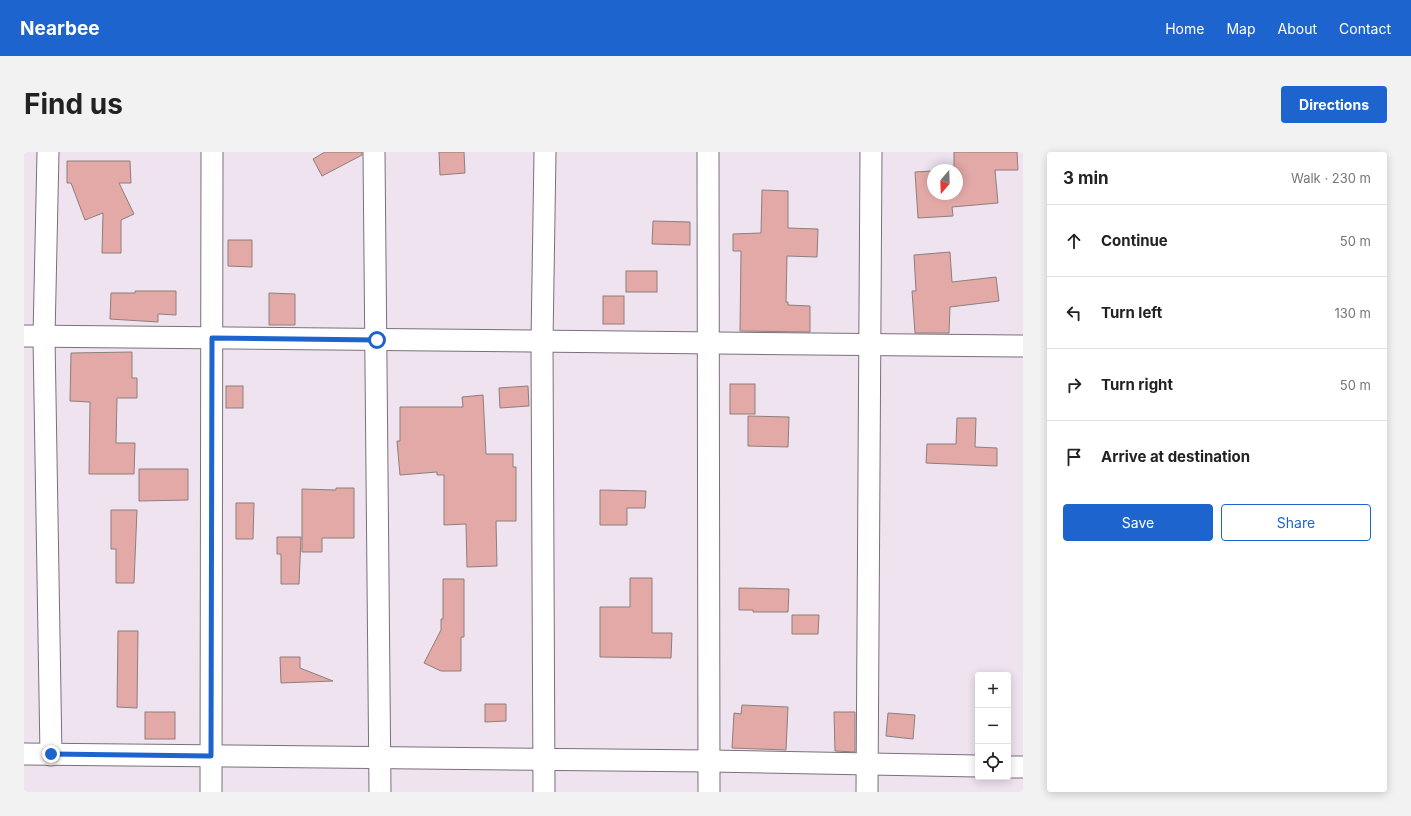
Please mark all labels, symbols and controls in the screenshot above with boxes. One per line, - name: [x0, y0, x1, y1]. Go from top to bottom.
- text: Nearbee: [20, 17, 100, 40]
- text: Home: [1165, 20, 1204, 37]
- text: Map: [1226, 20, 1256, 37]
- text: About: [1278, 20, 1317, 37]
- text: Contact: [1339, 20, 1391, 37]
- button: Directions: [1281, 86, 1387, 123]
- text: Find us: [24, 87, 123, 121]
- north arrow: [927, 164, 963, 200]
- text: 3 min: [1063, 168, 1109, 188]
- text: Walk · 230 m: [1291, 170, 1371, 186]
- icon: ahead: [1063, 230, 1085, 252]
- text: Continue: [1101, 231, 1168, 250]
- text: 50 m: [1340, 233, 1371, 249]
- icon: left: [1063, 302, 1085, 324]
- text: Turn left: [1101, 303, 1162, 322]
- text: 130 m: [1334, 305, 1371, 321]
- route start: [368, 331, 386, 349]
- icon: right: [1063, 374, 1085, 396]
- text: Turn right: [1101, 375, 1173, 394]
- text: 50 m: [1340, 377, 1371, 393]
- icon: arrive: [1063, 446, 1085, 468]
- text: Arrive at destination: [1101, 447, 1250, 466]
- button: Save: [1063, 504, 1213, 541]
- button: Share: [1221, 504, 1371, 541]
- map controls: [975, 672, 1011, 780]
- button: +: [975, 672, 1011, 708]
- button: −: [975, 708, 1011, 744]
- button: locate: [975, 744, 1011, 780]
- route end: [42, 745, 60, 763]

